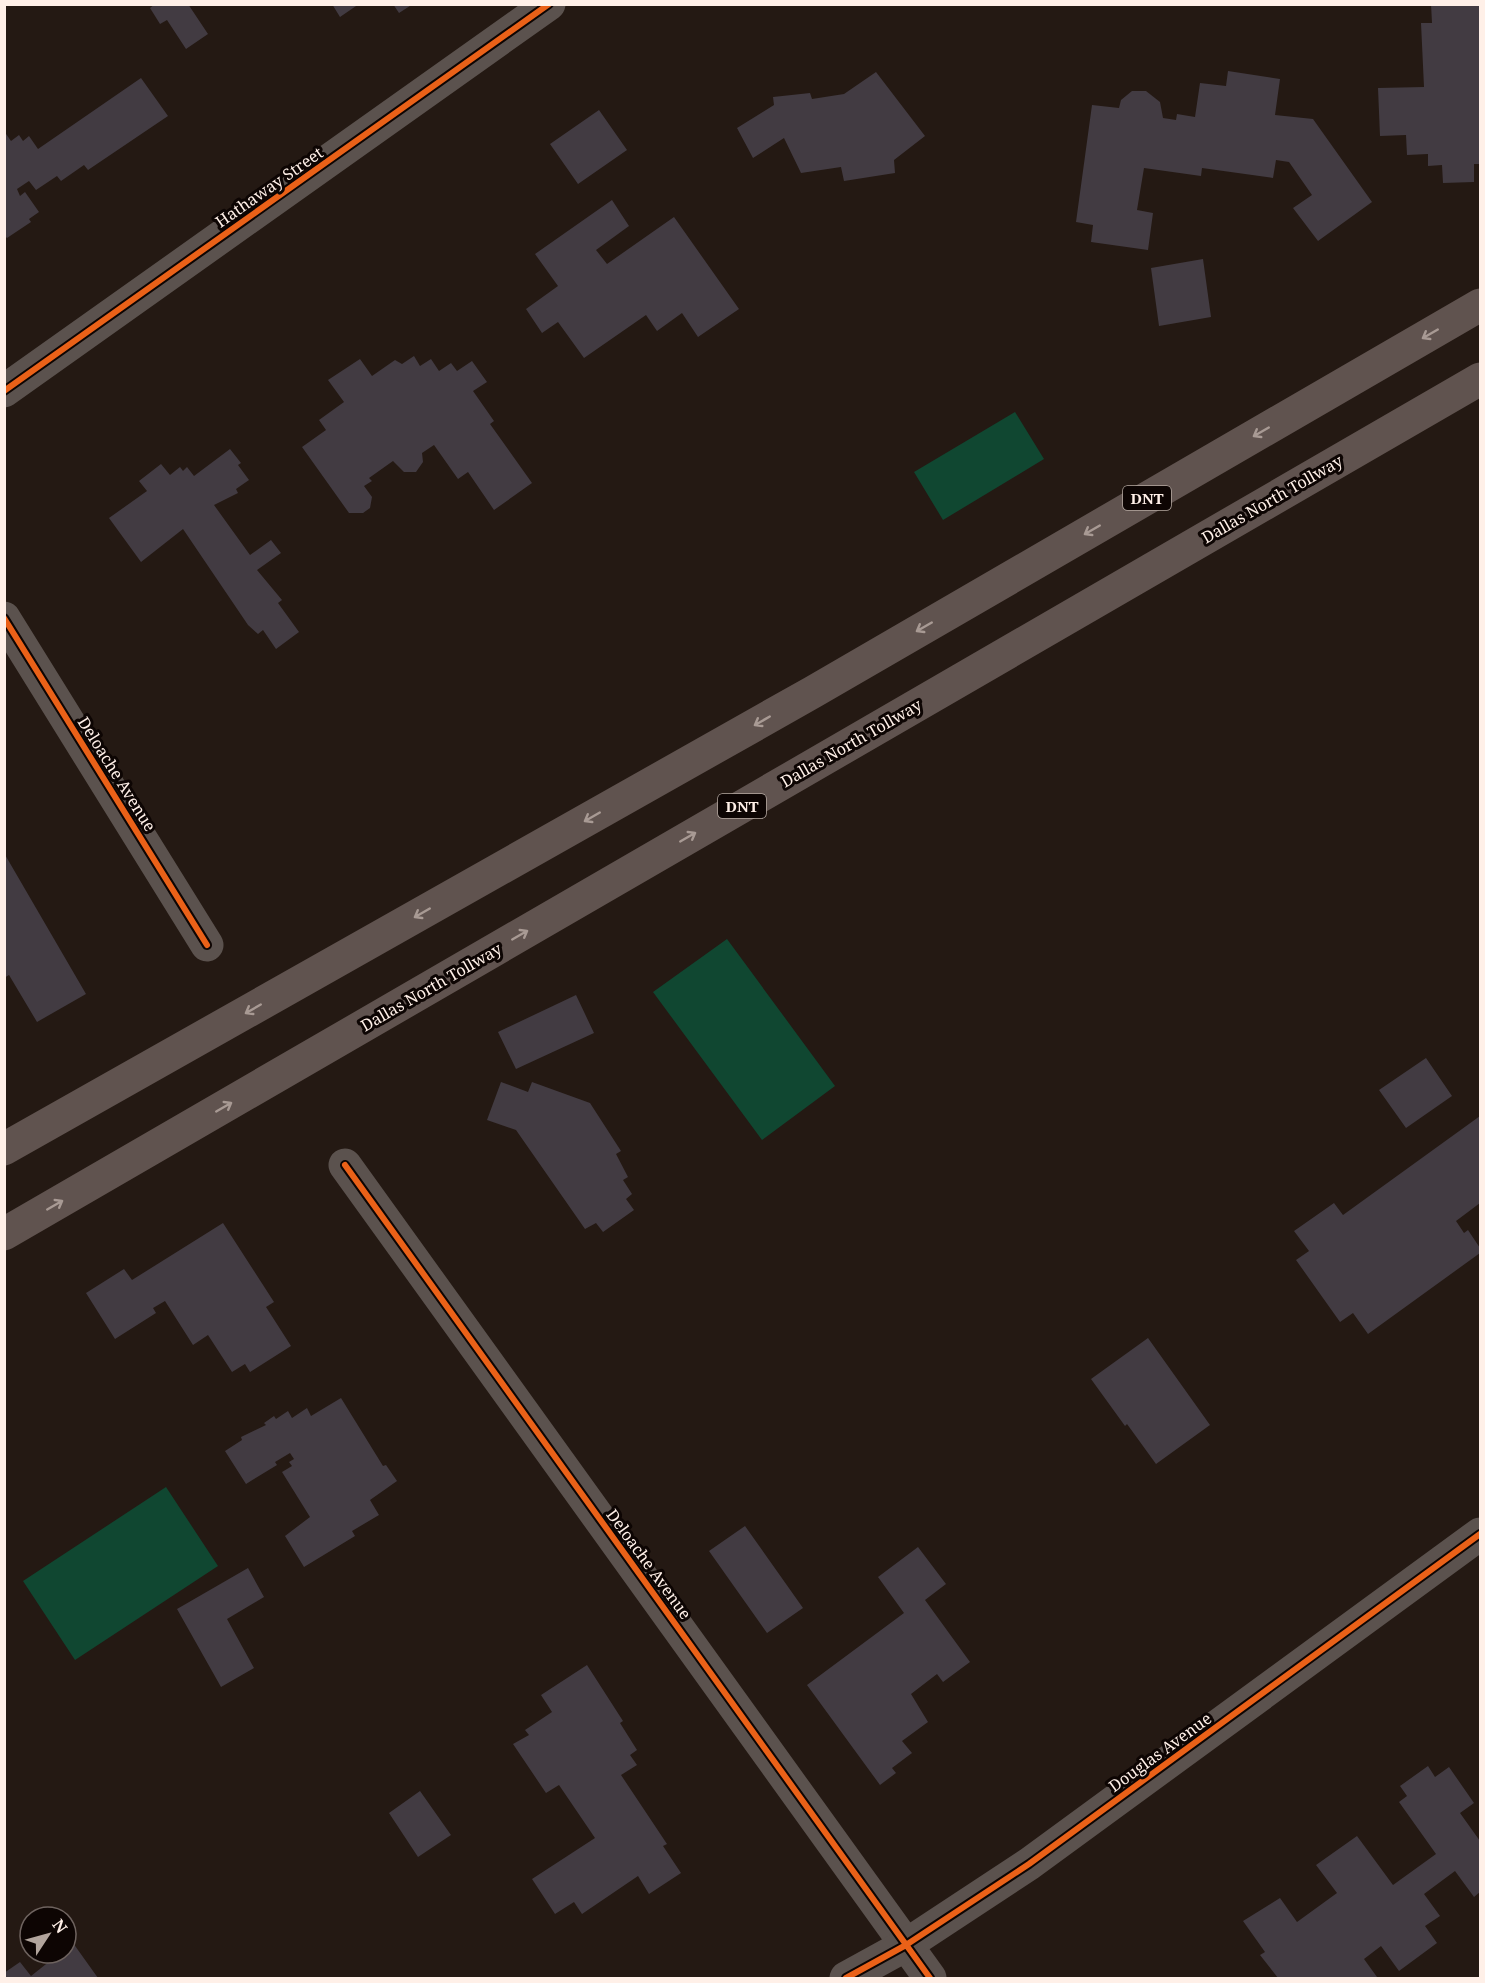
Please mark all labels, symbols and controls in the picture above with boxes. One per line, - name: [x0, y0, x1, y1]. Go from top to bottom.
- street label: Hathaway Street: [211, 141, 328, 232]
- one-way arrow: [1422, 328, 1439, 340]
- one-way arrow: [1253, 426, 1270, 438]
- street label: Dallas North Tollway: [1197, 449, 1347, 548]
- road number: DNT: [1123, 486, 1171, 510]
- one-way arrow: [1084, 524, 1101, 536]
- one-way arrow: [916, 622, 933, 634]
- street label: Dallas North Tollway: [776, 693, 926, 792]
- street label: Deloache Avenue: [73, 712, 161, 836]
- one-way arrow: [754, 715, 771, 727]
- road number: DNT: [718, 794, 766, 818]
- one-way arrow: [584, 811, 601, 823]
- one-way arrow: [679, 831, 696, 843]
- one-way arrow: [414, 907, 431, 919]
- one-way arrow: [511, 929, 528, 941]
- street label: Dallas North Tollway: [356, 937, 506, 1036]
- one-way arrow: [244, 1004, 262, 1015]
- one-way arrow: [215, 1100, 232, 1112]
- one-way arrow: [46, 1198, 63, 1210]
- street label: Deloache Avenue: [601, 1504, 697, 1624]
- street label: Douglas Avenue: [1104, 1707, 1216, 1797]
- north arrow: [18, 1905, 78, 1965]
- text: N: [48, 1915, 73, 1938]

